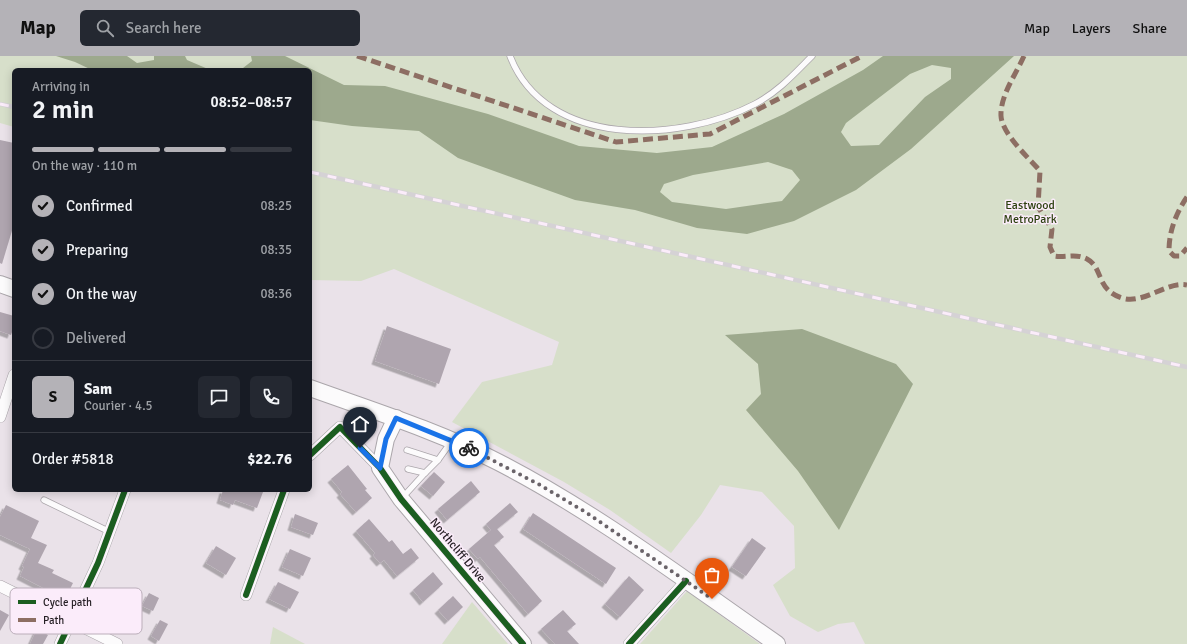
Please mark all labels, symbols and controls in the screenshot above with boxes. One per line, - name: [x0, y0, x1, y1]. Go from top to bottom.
- search box: [80, 10, 360, 46]
- text: Map: [20, 16, 56, 40]
- icon: search: [94, 17, 116, 39]
- text: Search here: [126, 19, 201, 37]
- text: Map: [1024, 20, 1050, 37]
- text: Layers: [1072, 20, 1111, 37]
- text: Share: [1133, 20, 1167, 37]
- text: Arriving in: [32, 79, 90, 95]
- text: 08:52–08:57: [211, 93, 292, 111]
- text: 2 min: [32, 94, 94, 126]
- text: On the way · 110 m: [32, 158, 137, 174]
- icon: check: [32, 195, 54, 217]
- text: Confirmed: [66, 197, 133, 215]
- text: 08:25: [260, 198, 292, 214]
- park label: Eastwood MetroPark: [1003, 198, 1057, 227]
- icon: check: [32, 239, 54, 261]
- text: Preparing: [66, 241, 129, 259]
- text: 08:35: [260, 242, 292, 258]
- icon: check: [32, 283, 54, 305]
- text: On the way: [66, 285, 137, 303]
- text: 08:36: [260, 286, 292, 302]
- text: Delivered: [66, 329, 126, 347]
- button: chat: [198, 376, 240, 418]
- button: phone: [250, 376, 292, 418]
- text: Sam: [84, 380, 112, 398]
- text: S: [49, 388, 57, 406]
- text: Courier · 4.5: [84, 398, 153, 414]
- pin: [343, 407, 377, 448]
- icon: home: [349, 413, 371, 435]
- courier: [449, 428, 489, 468]
- icon: bike: [458, 437, 480, 459]
- text: Order #5818: [32, 450, 114, 468]
- text: $22.76: [247, 450, 292, 468]
- street label: Northcliff Drive: [426, 515, 489, 586]
- pin: [695, 558, 729, 599]
- icon: bag: [701, 564, 723, 586]
- legend: [10, 588, 142, 634]
- text: Cycle path: [43, 596, 92, 609]
- text: Path: [43, 614, 64, 627]

